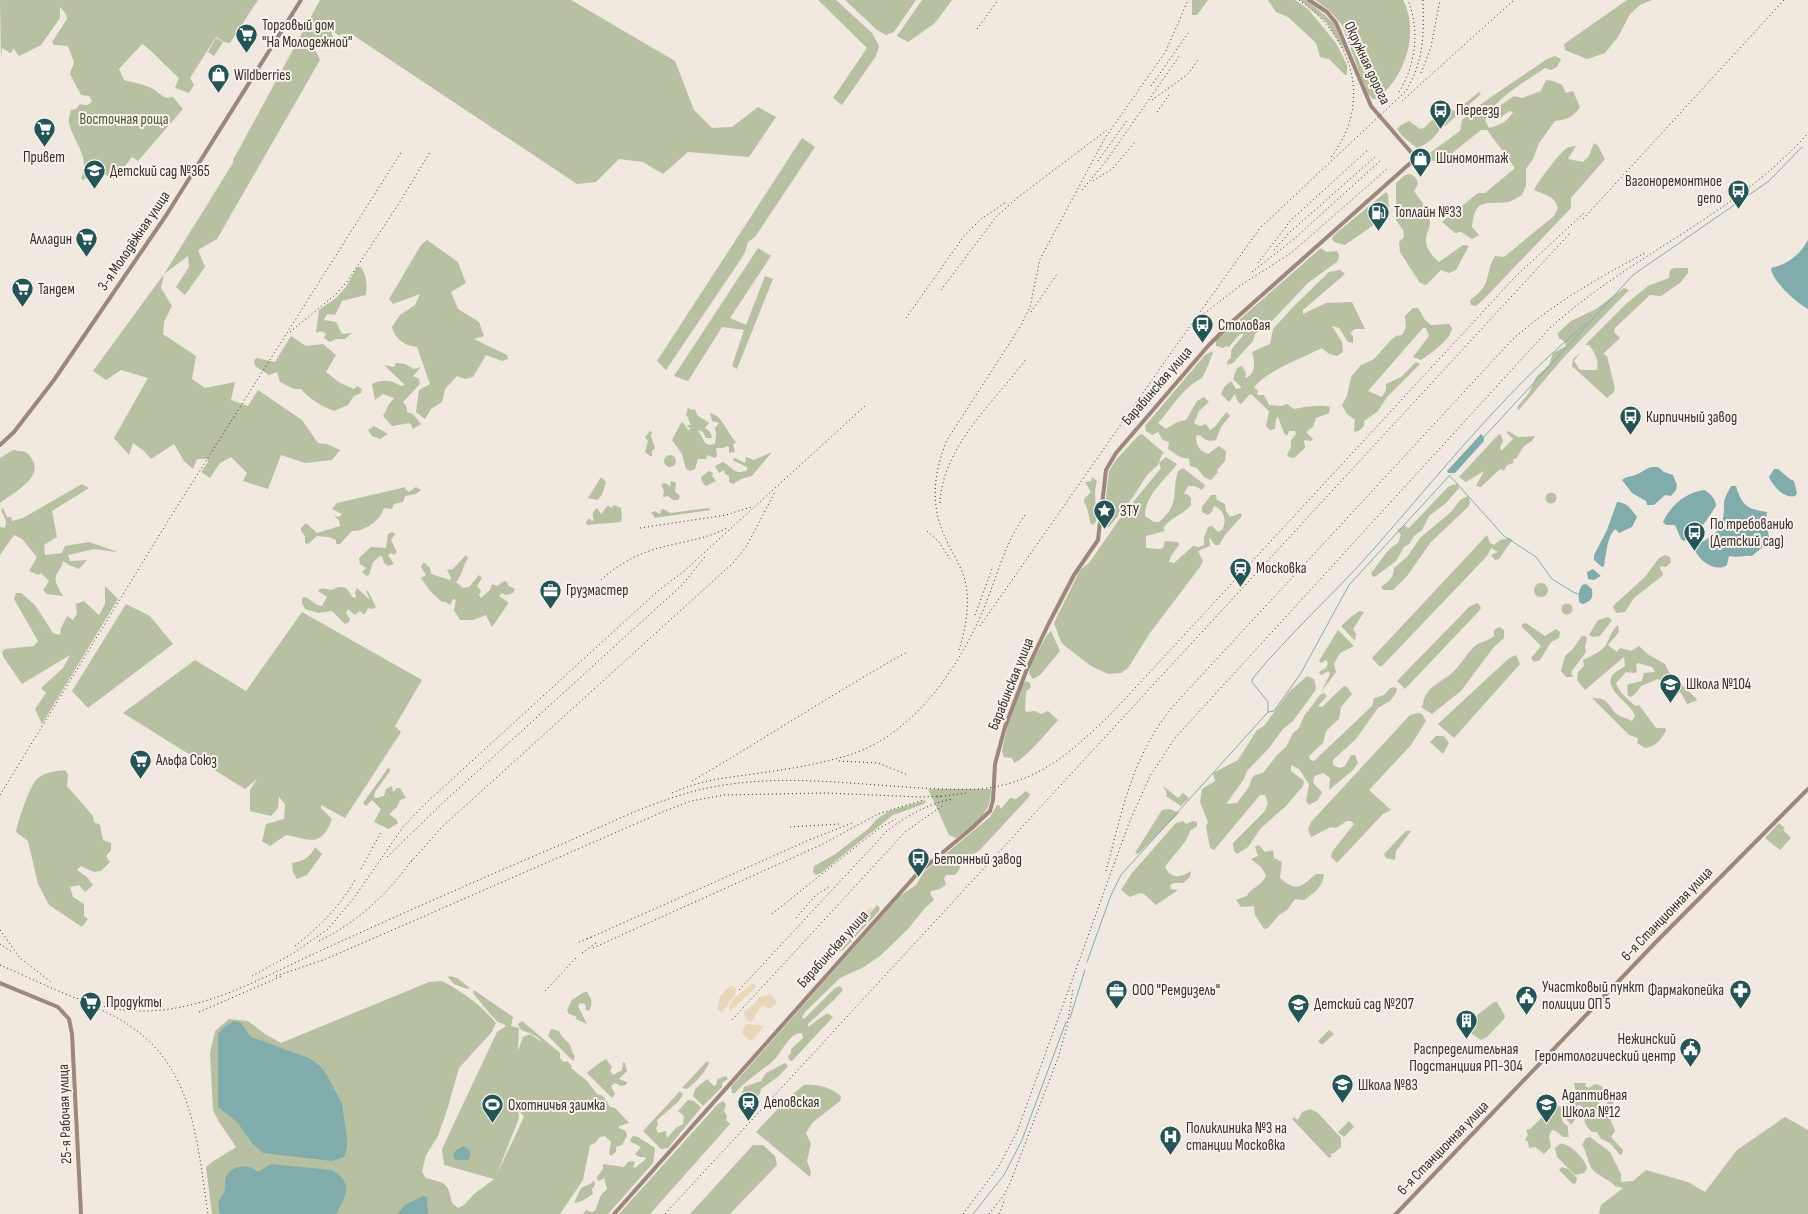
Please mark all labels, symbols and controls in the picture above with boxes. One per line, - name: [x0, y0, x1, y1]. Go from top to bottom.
- place label: Торговый дом "На Молодежной": [262, 16, 352, 52]
- street label: Окружная дорога: [1339, 18, 1395, 108]
- supermarket icon: Торговый дом "На Молодежной": [233, 21, 259, 54]
- shop icon: Wildberries: [205, 62, 231, 95]
- place label: Wildberries: [234, 66, 291, 85]
- bus stop icon: Переезд: [1428, 97, 1454, 130]
- place label: Переезд: [1456, 101, 1500, 120]
- park label: Восточная роща: [80, 110, 169, 129]
- supermarket icon: Привет: [31, 115, 57, 148]
- shop icon: Шиномонтаж: [1408, 145, 1434, 178]
- place label: Привет: [23, 148, 65, 167]
- place label: Шиномонтаж: [1436, 149, 1508, 168]
- school or university icon: Детский сад №365: [81, 158, 107, 191]
- place label: Детский сад №365: [110, 162, 210, 181]
- place label: Вагоноремонтное депо: [1625, 172, 1722, 208]
- bus stop icon: Вагоноремонтное депо: [1725, 177, 1751, 210]
- street label: 3-я Молодёжная улица: [94, 187, 175, 295]
- fuel station icon: Топлайн №33: [1366, 199, 1392, 232]
- place label: Топлайн №33: [1394, 203, 1462, 222]
- supermarket icon: Алладин: [74, 226, 100, 259]
- place label: Алладин: [29, 230, 72, 249]
- supermarket icon: Тандем: [9, 276, 35, 309]
- place label: Тандем: [38, 280, 75, 299]
- bus stop icon: Столовая: [1190, 312, 1216, 345]
- place label: Столовая: [1218, 316, 1271, 335]
- street label: Барабинская улица: [1118, 343, 1196, 429]
- bus stop icon: Кирпичный завод: [1618, 404, 1644, 437]
- place label: Кирпичный завод: [1646, 408, 1737, 427]
- place icon: ЗТУ: [1092, 498, 1118, 531]
- place label: ЗТУ: [1120, 502, 1140, 521]
- place label: По требованию (Детский сад): [1710, 515, 1794, 551]
- bus stop icon: По требованию (Детский сад): [1681, 520, 1707, 553]
- station icon: Московка: [1227, 555, 1253, 588]
- place label: Московка: [1256, 559, 1307, 578]
- office icon: Грузмастер: [538, 577, 564, 610]
- place label: Грузмастер: [566, 581, 628, 600]
- street label: Барабинская улица: [984, 635, 1038, 733]
- school or university icon: Школа №104: [1658, 671, 1684, 704]
- place label: Школа №104: [1686, 675, 1751, 694]
- supermarket icon: Альфа Союз: [127, 747, 153, 780]
- place label: Альфа Союз: [155, 751, 217, 770]
- bus stop icon: Бетонный завод: [906, 846, 932, 879]
- place label: Бетонный завод: [934, 850, 1022, 869]
- street label: 6-я Станционная улица: [1617, 863, 1717, 965]
- street label: Барабинская улица: [793, 906, 873, 992]
- office icon: ООО "Ремдизель": [1103, 977, 1129, 1010]
- pharmacy icon: Фармакопейка: [1727, 977, 1753, 1010]
- place label: Участковый пункт полиции ОП 5: [1542, 978, 1644, 1014]
- place label: ООО "Ремдизель": [1132, 981, 1220, 1000]
- place label: Фармакопейка: [1648, 981, 1724, 1000]
- public building icon: Участковый пункт полиции ОП 5: [1513, 983, 1539, 1016]
- supermarket icon: Продукты: [78, 989, 104, 1022]
- school or university icon: Детский сад №207: [1286, 991, 1312, 1024]
- place label: Продукты: [106, 993, 162, 1012]
- place label: Детский сад №207: [1314, 995, 1414, 1014]
- building icon: Распределительная Подстанциия РП-304: [1453, 1007, 1479, 1040]
- place label: Нежинский Геронтологический центр: [1535, 1030, 1676, 1066]
- public building icon: Нежинский Геронтологический центр: [1678, 1035, 1704, 1068]
- place label: Распределительная Подстанциия РП-304: [1409, 1040, 1523, 1076]
- street label: 25-я Рабочая улица: [54, 1064, 76, 1164]
- school or university icon: Школа №83: [1330, 1072, 1356, 1105]
- place label: Школа №83: [1358, 1076, 1418, 1095]
- place label: Адаптивная Школа №12: [1561, 1086, 1627, 1122]
- station icon: Деповская: [735, 1089, 761, 1122]
- school or university icon: Адаптивная Школа №12: [1534, 1091, 1560, 1124]
- sports icon: Охотничья заимка: [480, 1092, 506, 1125]
- place label: Деповская: [764, 1093, 820, 1112]
- place label: Охотничья заимка: [508, 1096, 606, 1115]
- street label: 6-я Станционная улица: [1393, 1097, 1493, 1199]
- place label: Поликлиника №3 на станции Московка: [1186, 1119, 1287, 1155]
- hospital icon: Поликлиника №3 на станции Московка: [1158, 1124, 1184, 1157]

